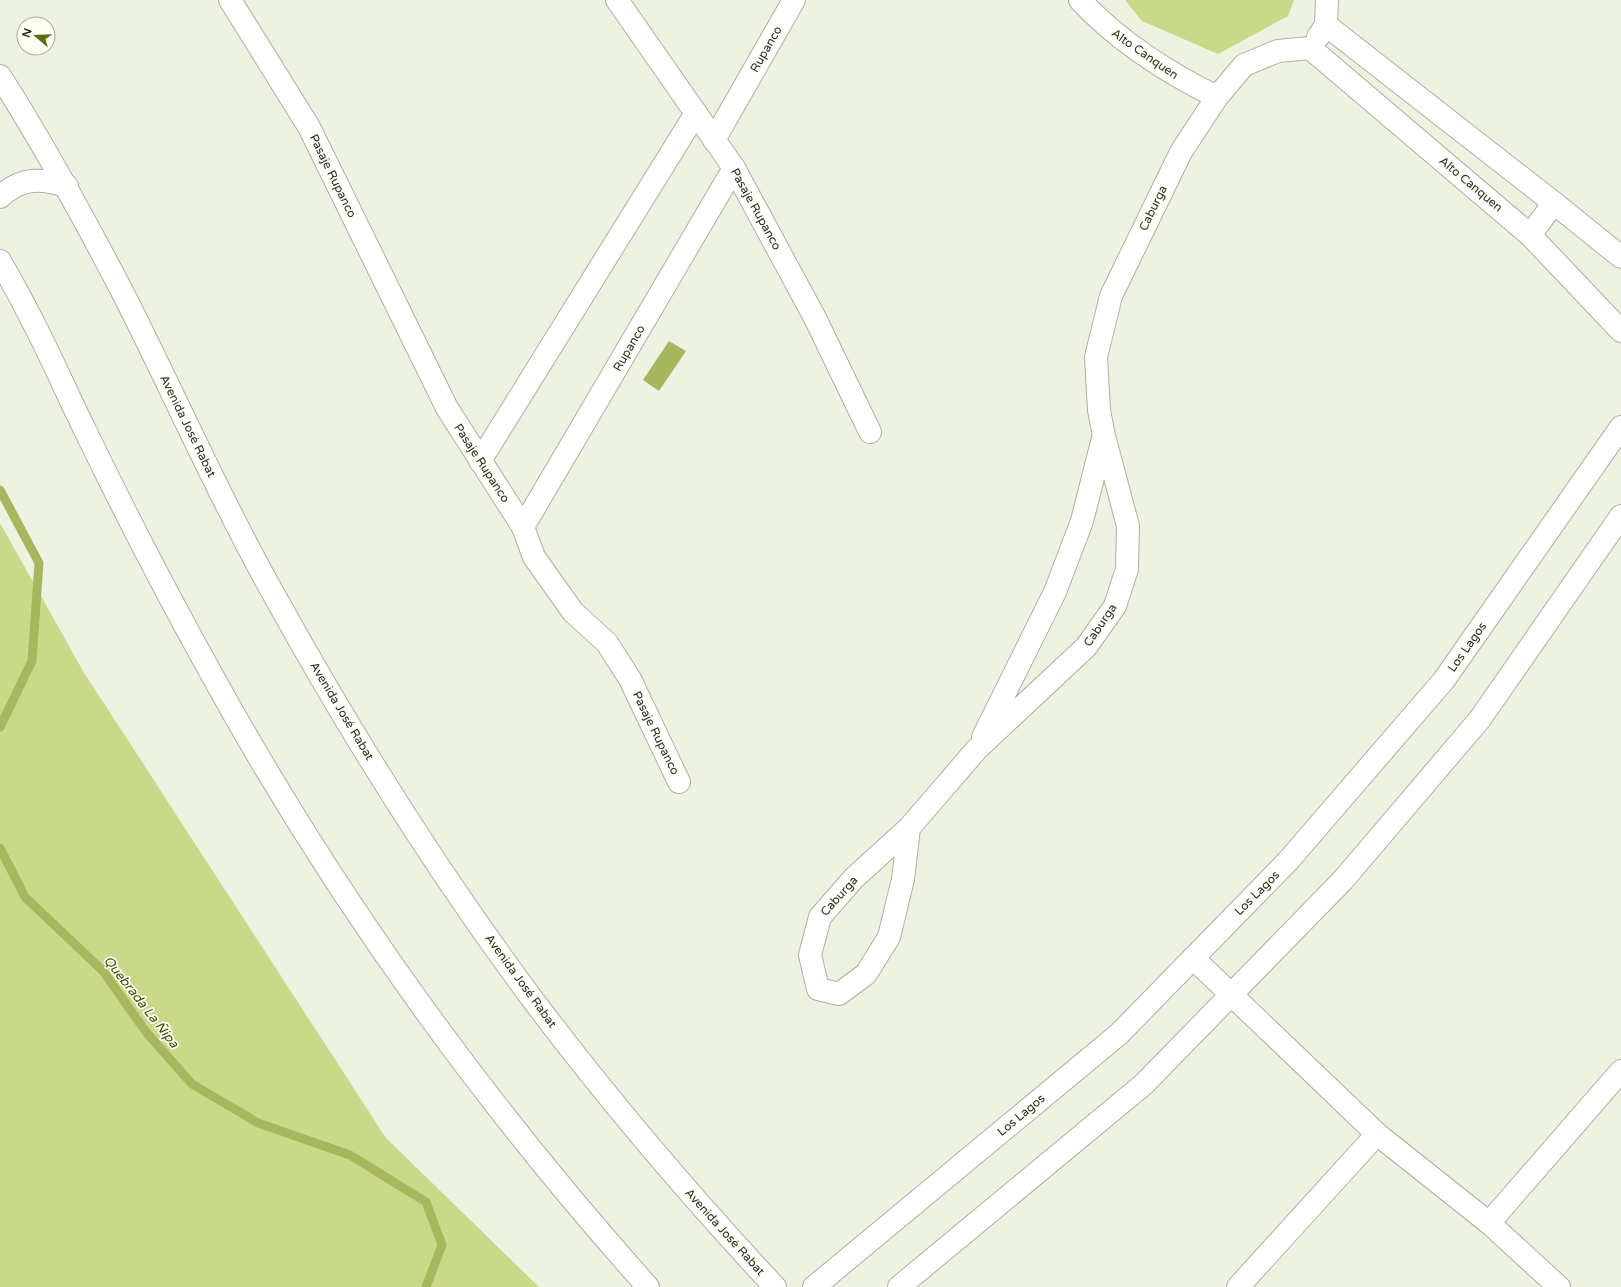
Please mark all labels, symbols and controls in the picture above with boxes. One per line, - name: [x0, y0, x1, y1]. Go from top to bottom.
- north arrow: [16, 16, 56, 56]
- street label: Rupanco: [747, 23, 785, 75]
- street label: Alto Canquen: [1109, 26, 1181, 82]
- text: N: [19, 27, 35, 39]
- street label: Pasaje Rupanco: [307, 132, 359, 220]
- street label: Alto Canquen: [1437, 154, 1505, 214]
- street label: Pasaje Rupanco: [728, 166, 784, 252]
- street label: Caburga: [1136, 183, 1170, 233]
- street label: Rupanco: [610, 322, 648, 374]
- street label: Avenida José Rabat: [157, 373, 219, 480]
- street label: Pasaje Rupanco: [451, 421, 513, 505]
- street label: Caburga: [1081, 601, 1119, 649]
- street label: Los Lagos: [1445, 619, 1489, 675]
- street label: Avenida José Rabat: [307, 659, 377, 763]
- street label: Pasaje Rupanco: [630, 689, 682, 777]
- street label: Los Lagos: [1232, 868, 1282, 918]
- street label: Caburga: [818, 873, 860, 919]
- street label: Avenida José Rabat: [482, 932, 560, 1031]
- water label: Quebrada La Ñipa: [100, 953, 182, 1052]
- street label: Los Lagos: [995, 1091, 1048, 1139]
- street label: Avenida José Rabat: [682, 1186, 768, 1279]

